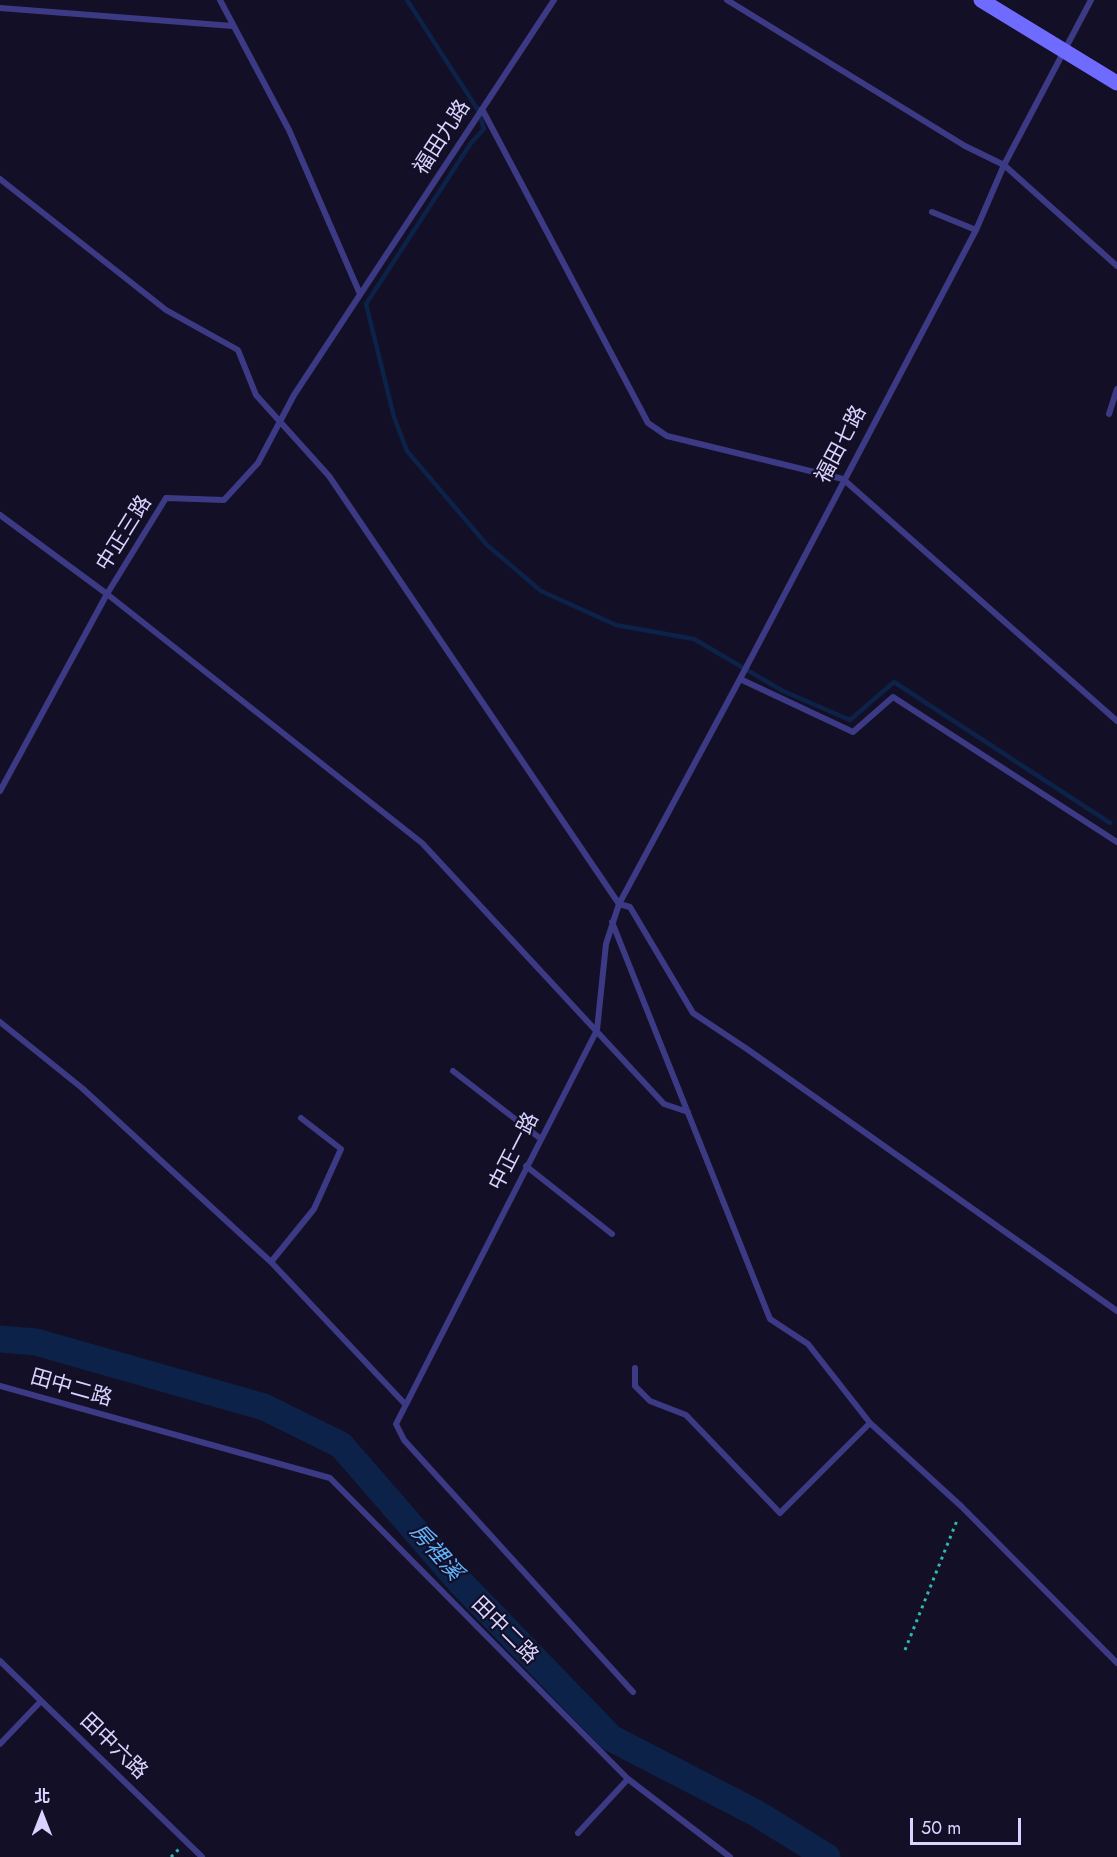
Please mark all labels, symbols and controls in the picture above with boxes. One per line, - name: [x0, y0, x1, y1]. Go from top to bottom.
- street label: 福田九路: [410, 96, 476, 180]
- street label: 福田七路: [811, 402, 873, 488]
- street label: 中正三路: [92, 492, 158, 576]
- street label: 中正一路: [485, 1109, 545, 1195]
- street label: 田中二路: [27, 1365, 115, 1413]
- water label: 房裡溪: [403, 1519, 467, 1587]
- street label: 田中二路: [465, 1592, 543, 1670]
- street label: 田中六路: [74, 1709, 152, 1785]
- north arrow: [12, 1785, 72, 1845]
- text: 北: [34, 1785, 50, 1808]
- scale bar: [913, 1806, 1024, 1844]
- text: 50 m: [921, 1815, 961, 1841]

